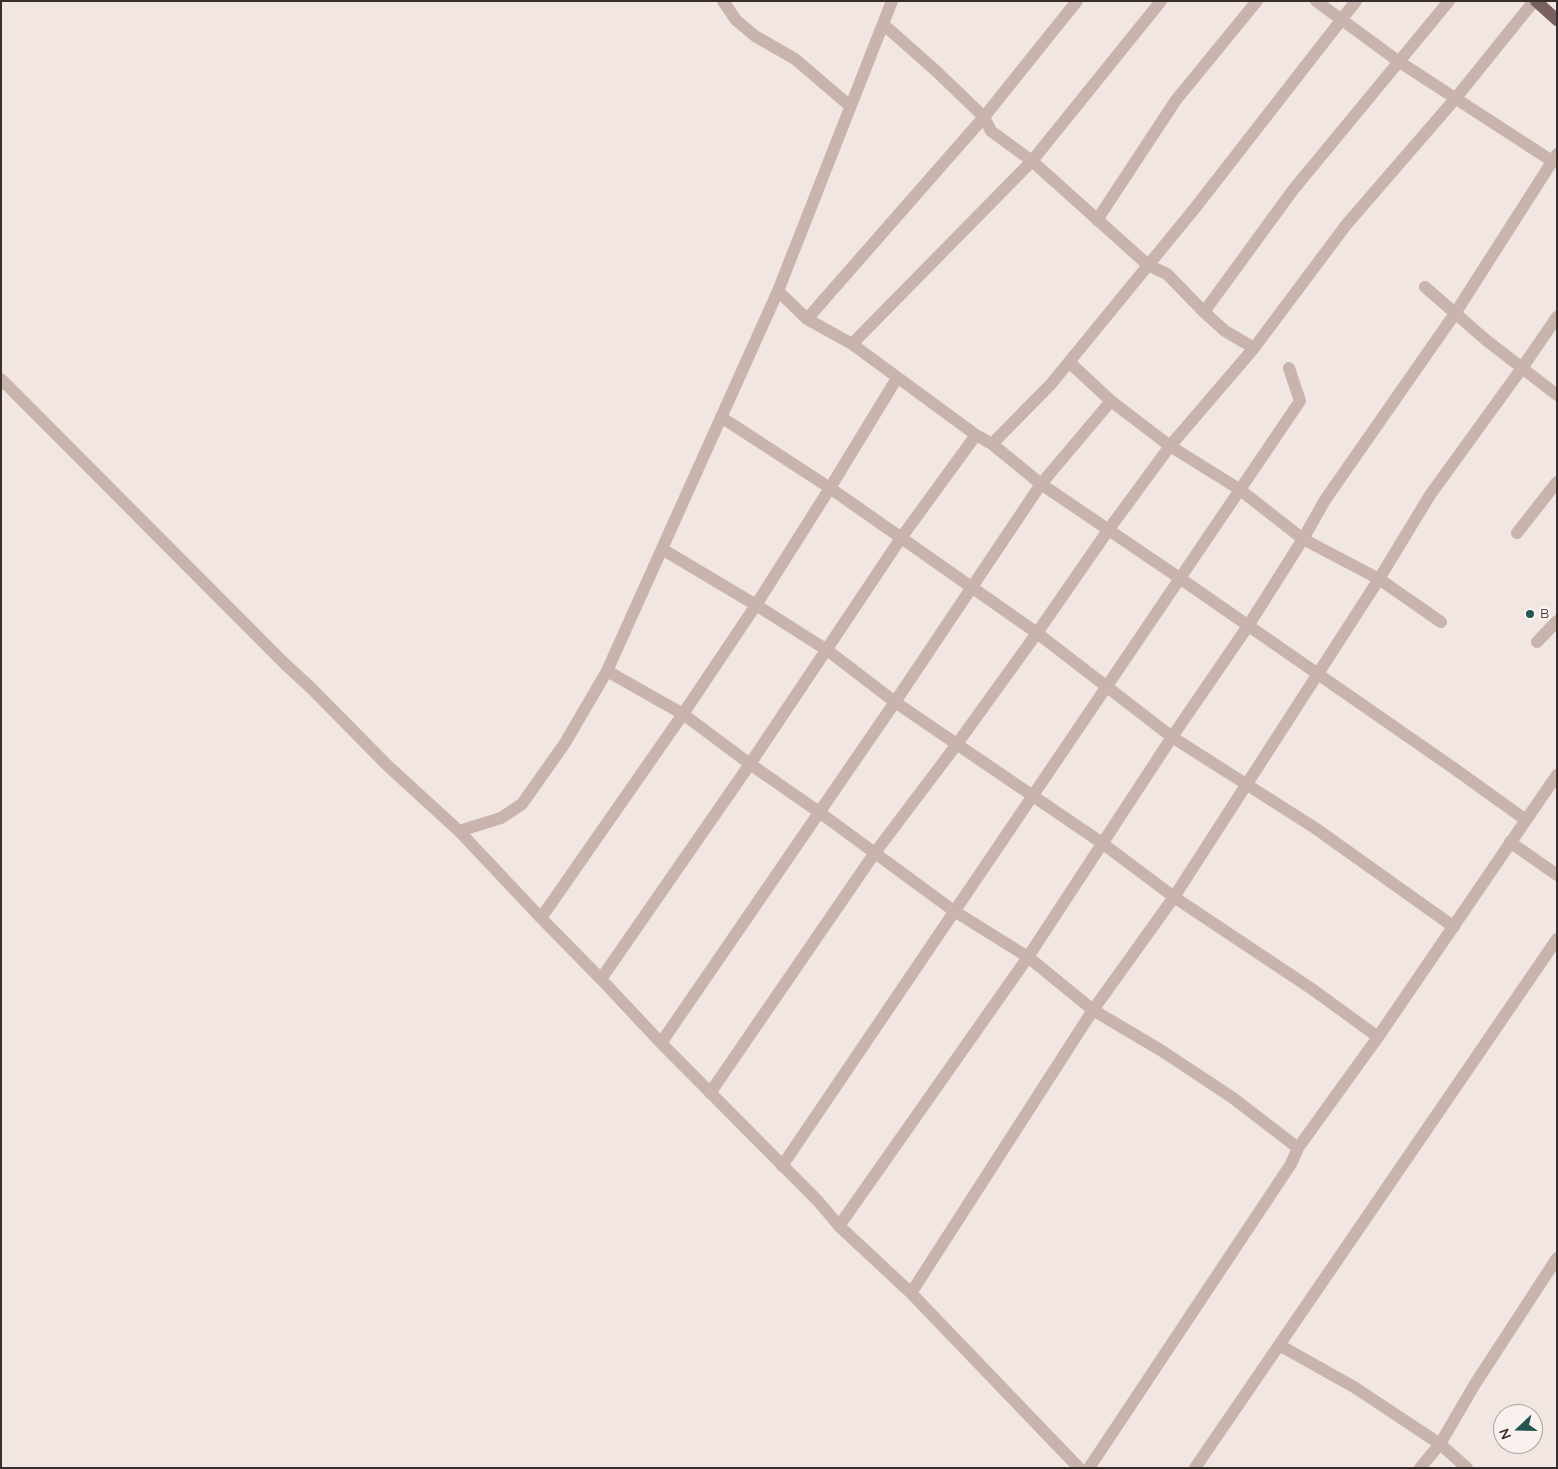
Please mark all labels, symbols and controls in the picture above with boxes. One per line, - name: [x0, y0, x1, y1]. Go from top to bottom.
- place label: B: [1540, 606, 1549, 622]
- marker: B: [1524, 608, 1536, 620]
- north arrow: [1493, 1404, 1543, 1454]
- text: N: [1495, 1426, 1515, 1442]

